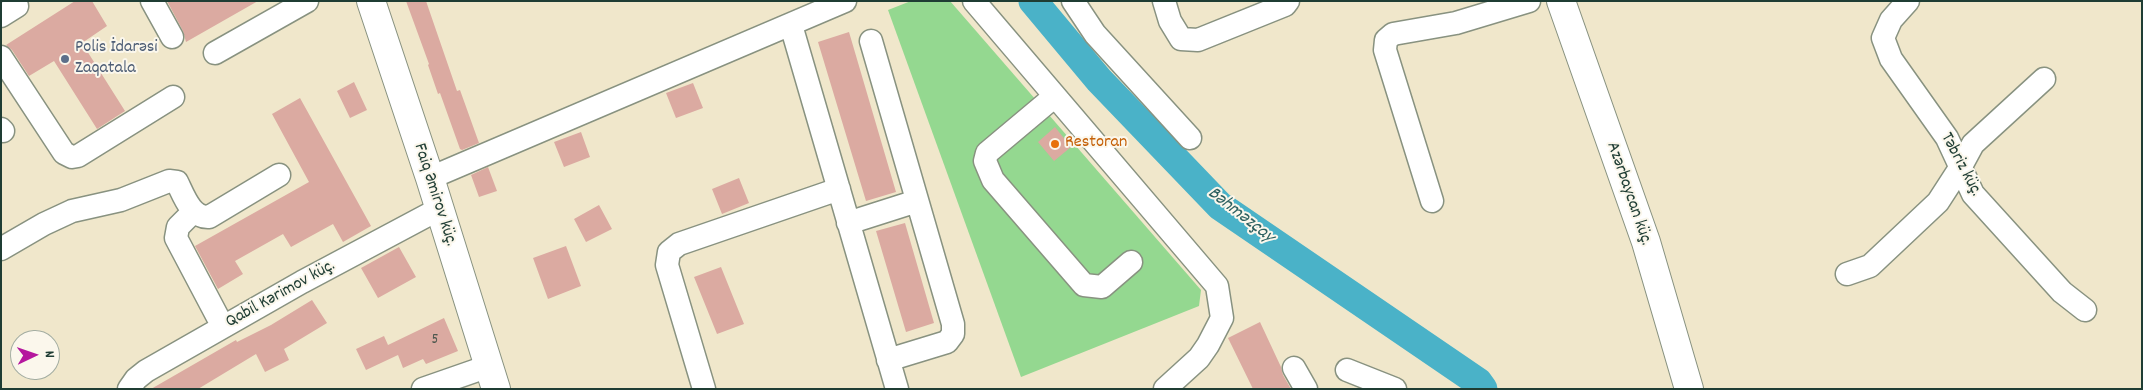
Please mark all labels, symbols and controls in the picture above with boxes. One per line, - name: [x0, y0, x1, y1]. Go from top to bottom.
- place label: Polis İdarəsi Zaqatala: [75, 38, 158, 80]
- marker: Polis İdarəsi Zaqatala: [59, 53, 71, 65]
- street label: Təbriz küç.: [1934, 129, 1986, 201]
- place label: Restoran: [1065, 133, 1127, 155]
- marker: Restoran: [1049, 138, 1061, 150]
- street label: Azərbaycan küç.: [1600, 139, 1656, 249]
- street label: Faiq Əmirov küç.: [407, 141, 461, 249]
- water label: Bəhməzçay: [1202, 183, 1278, 249]
- street label: Qabil Kərimov küç.: [223, 256, 339, 334]
- north arrow: [10, 330, 60, 380]
- house number: 5: [432, 332, 438, 350]
- text: N: [39, 350, 59, 358]

